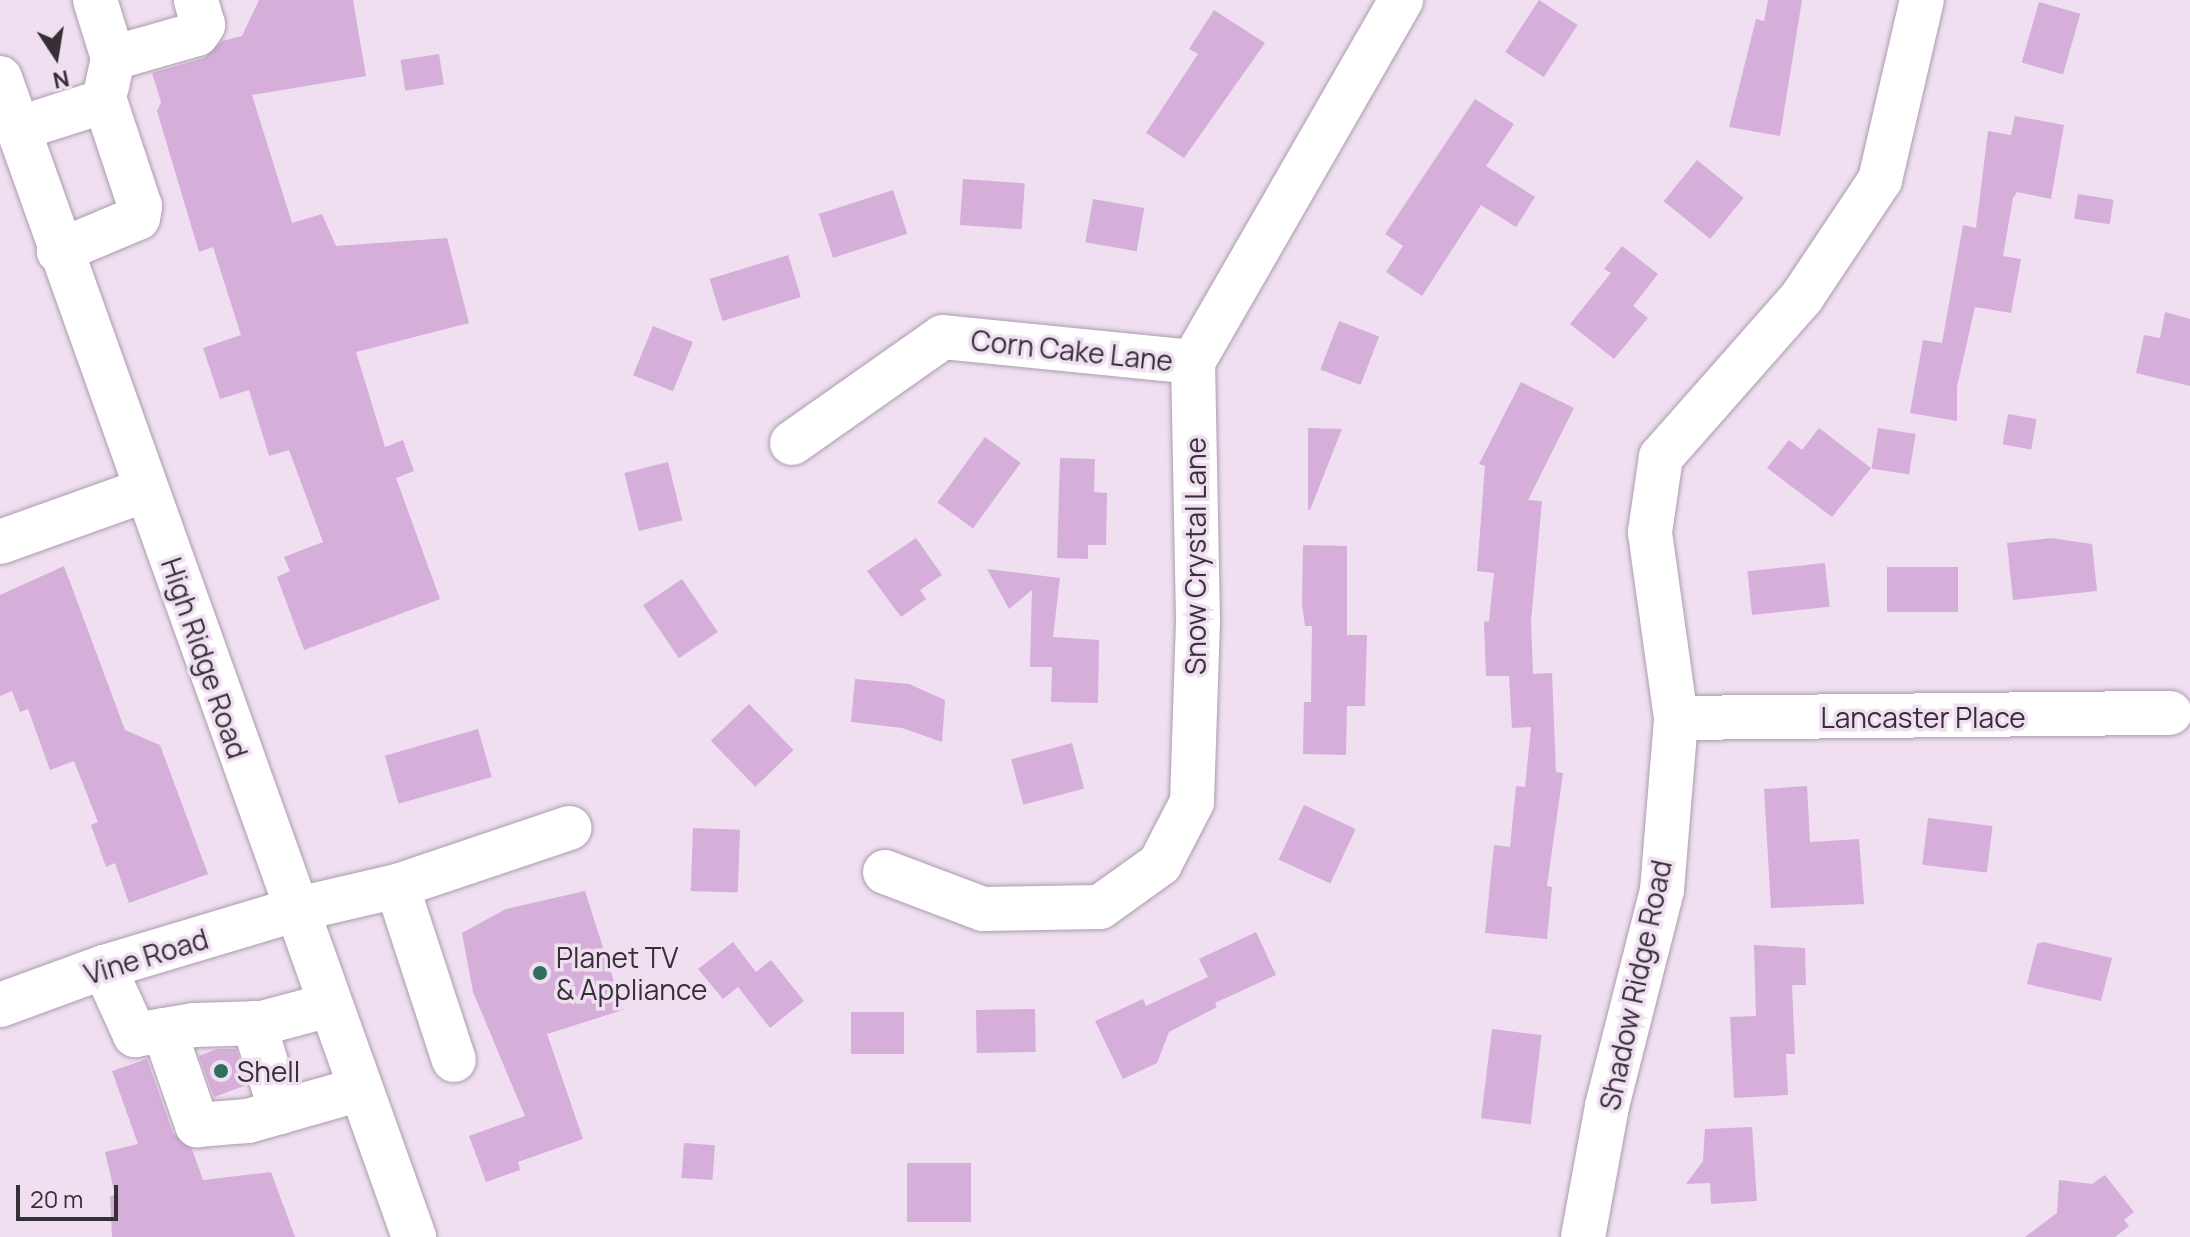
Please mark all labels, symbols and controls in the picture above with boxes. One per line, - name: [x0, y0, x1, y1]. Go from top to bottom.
- north arrow: [16, 16, 96, 96]
- text: N: [50, 63, 72, 96]
- street label: Corn Cake Lane: [969, 323, 1175, 377]
- street label: Snow Crystal Lane: [1178, 437, 1212, 675]
- street label: High Ridge Road: [155, 553, 255, 763]
- street label: Lancaster Place: [1820, 700, 2026, 734]
- street label: Shadow Ridge Road: [1592, 857, 1678, 1113]
- street label: Vine Road: [80, 921, 212, 991]
- place label: Planet TV & Appliance: [556, 940, 707, 1006]
- marker: Planet TV & Appliance: [531, 964, 549, 982]
- place label: Shell: [237, 1054, 300, 1088]
- marker: Shell: [212, 1062, 230, 1080]
- scale bar: [20, 1169, 122, 1219]
- text: 20 m: [30, 1182, 83, 1215]

